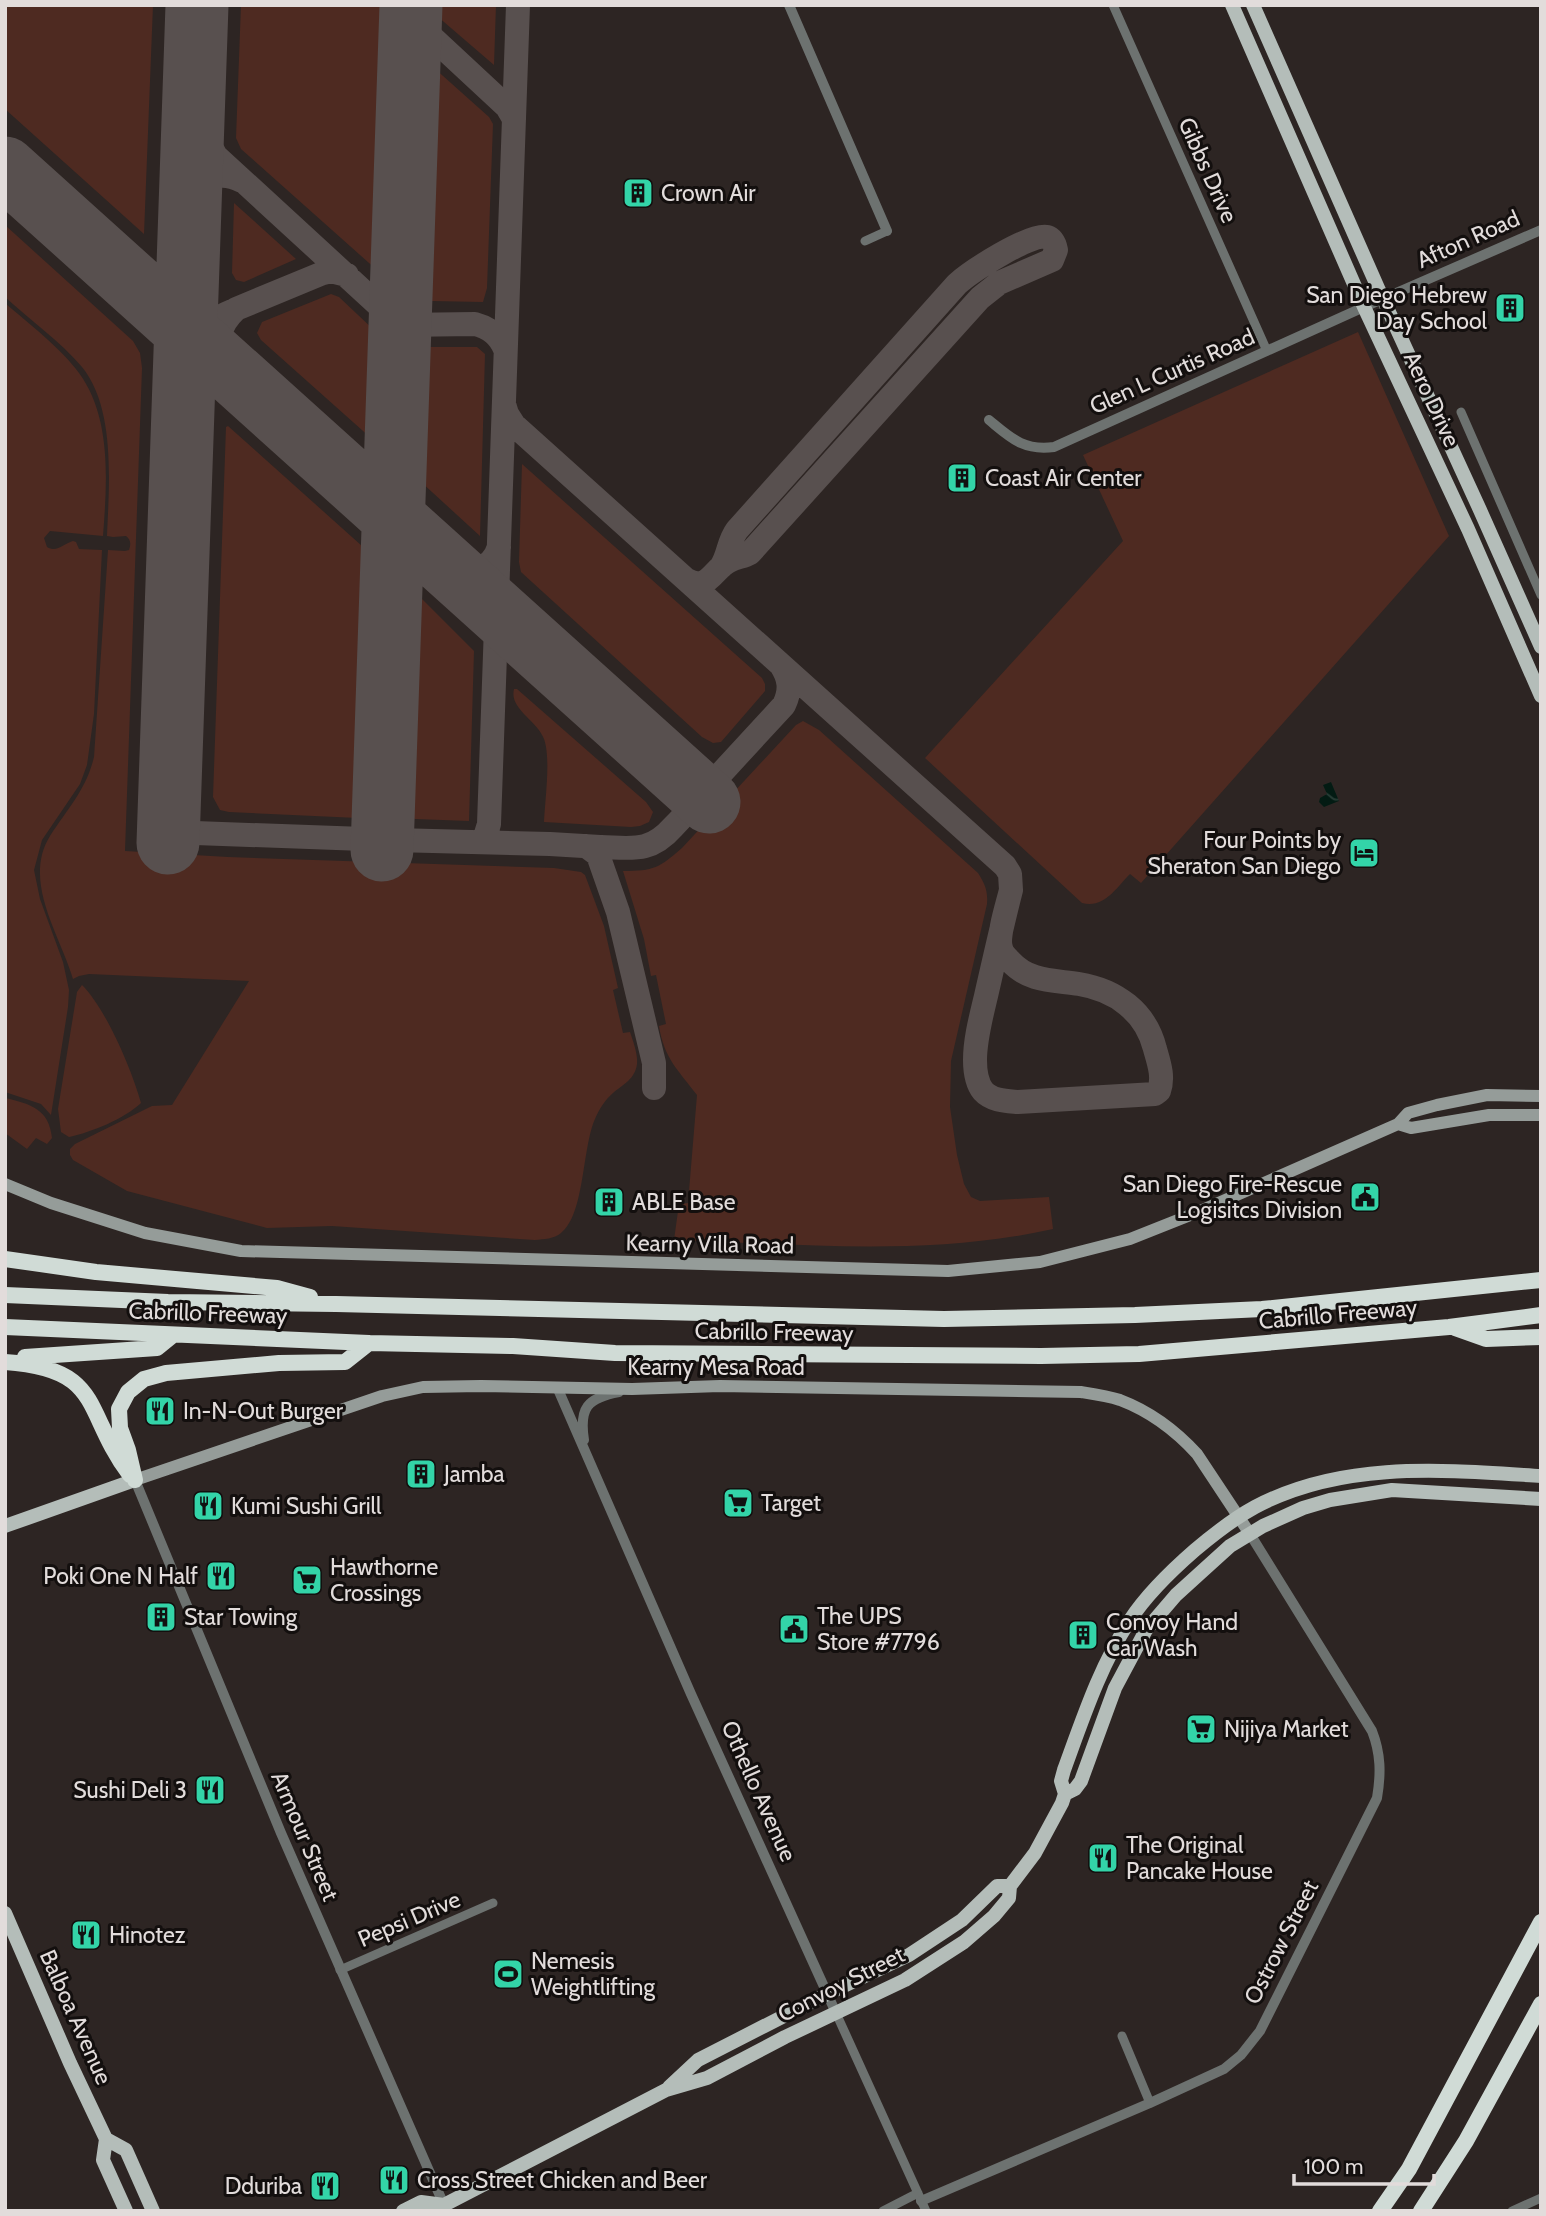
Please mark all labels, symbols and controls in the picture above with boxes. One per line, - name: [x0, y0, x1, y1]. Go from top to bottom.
- street label: Gibbs Drive: [1172, 113, 1244, 227]
- building icon: Crown Air: [621, 176, 655, 210]
- place label: Crown Air: [661, 179, 756, 207]
- street label: Afton Road: [1412, 204, 1524, 274]
- place label: San Diego Hebrew Day School: [1306, 281, 1488, 335]
- building icon: San Diego Hebrew Day School: [1493, 291, 1527, 325]
- street label: Glen L Curtis Road: [1085, 322, 1259, 420]
- street label: Aero Drive: [1398, 347, 1466, 451]
- building icon: Coast Air Center: [945, 461, 979, 495]
- place label: Coast Air Center: [985, 464, 1142, 492]
- place label: Four Points by Sheraton San Diego: [1147, 826, 1341, 880]
- hotel icon: Four Points by Sheraton San Diego: [1347, 836, 1381, 870]
- place label: San Diego Fire-Rescue Logisitcs Division: [1123, 1170, 1342, 1224]
- public building icon: San Diego Fire-Rescue Logisitcs Division: [1348, 1180, 1382, 1214]
- building icon: ABLE Base: [592, 1185, 626, 1219]
- place label: ABLE Base: [632, 1188, 736, 1216]
- street label: Kearny Villa Road: [626, 1229, 794, 1259]
- street label: Cabrillo Freeway: [1258, 1293, 1419, 1335]
- street label: Cabrillo Freeway: [128, 1296, 288, 1330]
- street label: Cabrillo Freeway: [694, 1317, 854, 1347]
- street label: Kearny Mesa Road: [627, 1353, 805, 1381]
- restaurant icon: In-N-Out Burger: [143, 1394, 177, 1428]
- place label: In-N-Out Burger: [183, 1397, 344, 1425]
- building icon: Jamba: [404, 1457, 438, 1491]
- place label: Jamba: [443, 1460, 505, 1488]
- supermarket icon: Target: [721, 1486, 755, 1520]
- restaurant icon: Kumi Sushi Grill: [191, 1489, 225, 1523]
- place label: Target: [761, 1489, 821, 1517]
- place label: Kumi Sushi Grill: [231, 1492, 382, 1520]
- place label: Hawthorne Crossings: [330, 1553, 438, 1607]
- restaurant icon: Poki One N Half: [204, 1559, 238, 1593]
- place label: Poki One N Half: [43, 1562, 198, 1590]
- supermarket icon: Hawthorne Crossings: [290, 1563, 324, 1597]
- building icon: Star Towing: [144, 1600, 178, 1634]
- place label: The UPS Store #7796: [817, 1602, 940, 1656]
- place label: Star Towing: [184, 1603, 298, 1631]
- place label: Convoy Hand Car Wash: [1106, 1608, 1238, 1662]
- public building icon: The UPS Store #7796: [777, 1612, 811, 1646]
- building icon: Convoy Hand Car Wash: [1066, 1618, 1100, 1652]
- supermarket icon: Nijiya Market: [1184, 1712, 1218, 1746]
- place label: Nijiya Market: [1224, 1715, 1349, 1743]
- street label: Othello Avenue: [715, 1716, 803, 1866]
- street label: Armour Street: [265, 1767, 345, 1905]
- restaurant icon: Sushi Deli 3: [193, 1773, 227, 1807]
- place label: Sushi Deli 3: [73, 1776, 187, 1804]
- place label: The Original Pancake House: [1126, 1831, 1273, 1885]
- restaurant icon: The Original Pancake House: [1086, 1841, 1120, 1875]
- street label: Ostrow Street: [1238, 1875, 1324, 2009]
- street label: Pepsi Drive: [354, 1885, 465, 1953]
- restaurant icon: Hinotez: [69, 1918, 103, 1952]
- place label: Hinotez: [109, 1921, 186, 1949]
- street label: Convoy Street: [773, 1940, 909, 2028]
- street label: Balboa Avenue: [34, 1945, 118, 2089]
- place label: Nemesis Weightlifting: [531, 1947, 655, 2001]
- sports icon: Nemesis Weightlifting: [491, 1957, 525, 1991]
- scale bar: [1294, 2142, 1434, 2186]
- text: 100 m: [1304, 2154, 1363, 2179]
- restaurant icon: Cross Street Chicken and Beer: [377, 2163, 411, 2197]
- place label: Cross Street Chicken and Beer: [417, 2166, 708, 2194]
- restaurant icon: Dduriba: [308, 2169, 342, 2203]
- place label: Dduriba: [225, 2172, 302, 2200]

